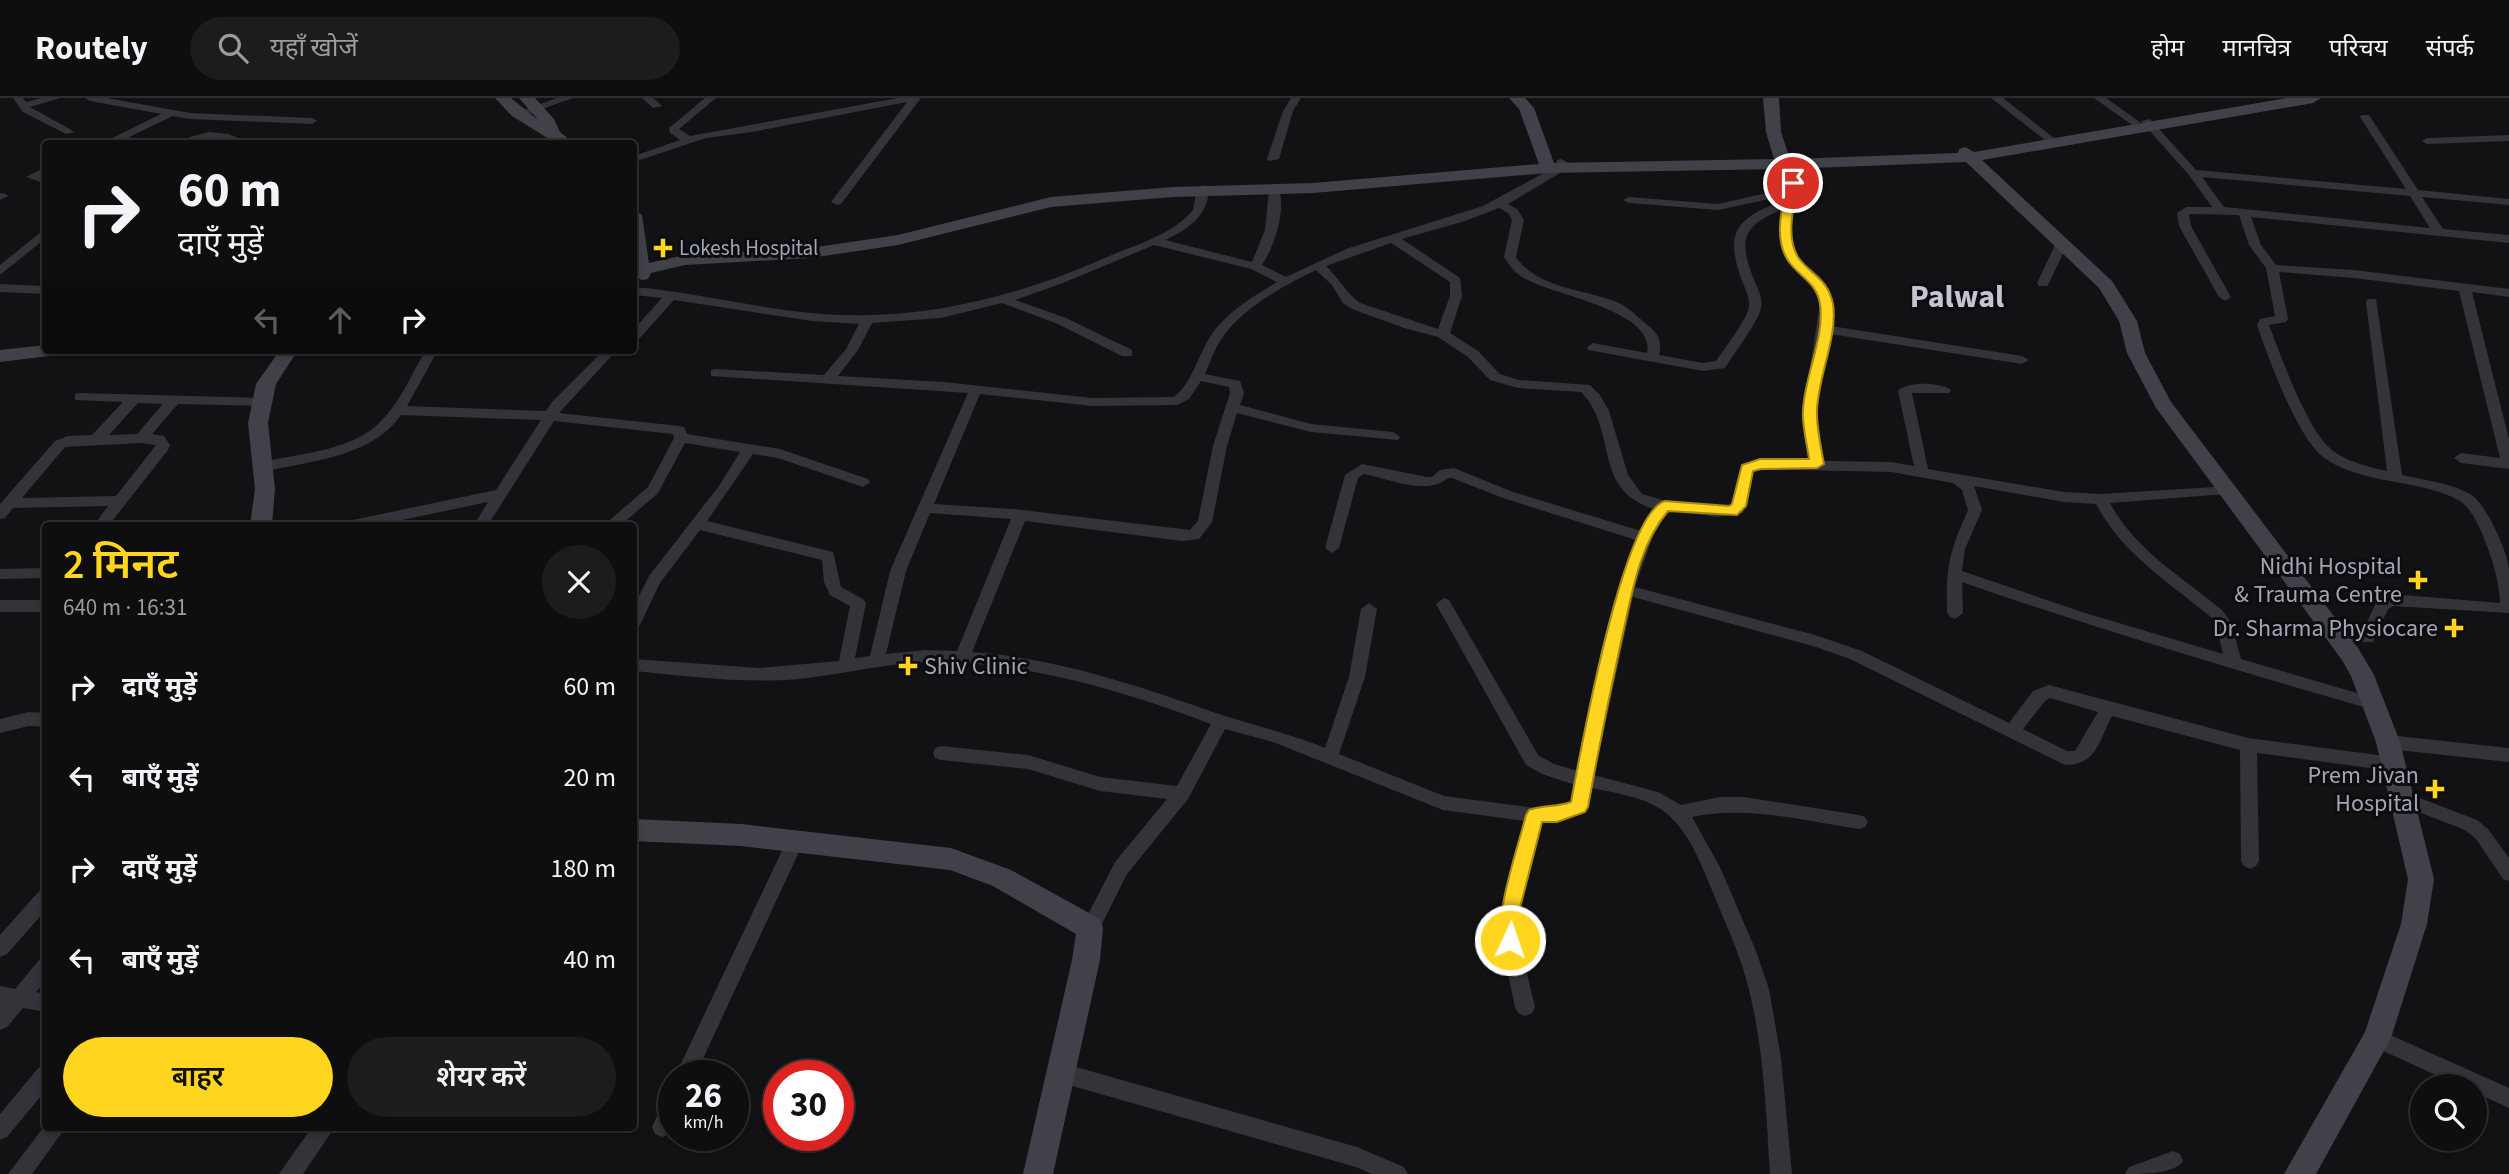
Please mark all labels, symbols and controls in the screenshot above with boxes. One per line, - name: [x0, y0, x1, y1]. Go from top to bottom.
- search box: [190, 17, 680, 80]
- text: Routely: [35, 25, 148, 72]
- icon: search: [214, 29, 252, 67]
- text: यहाँ खोजें: [270, 29, 358, 66]
- text: होम: [2151, 31, 2184, 66]
- text: मानचित्र: [2222, 31, 2291, 66]
- text: परिचय: [2329, 31, 2388, 66]
- text: संपर्क: [2426, 31, 2474, 66]
- pin: [1763, 153, 1823, 213]
- text: 60 m: [178, 156, 282, 226]
- icon: arrive: [1774, 164, 1812, 202]
- icon: right: [63, 168, 154, 259]
- text: दाएँ मुड़ें: [178, 221, 264, 267]
- place label: Lokesh Hospital: [679, 233, 818, 263]
- marker: Lokesh Hospital: [653, 238, 673, 258]
- district label: Palwal: [1910, 274, 2004, 320]
- icon: left: [248, 301, 286, 339]
- icon: ahead: [321, 301, 359, 339]
- icon: right: [394, 301, 432, 339]
- text: 2 मिनट: [63, 535, 178, 595]
- button: close: [542, 545, 616, 619]
- place label: Nidhi Hospital & Trauma Centre: [2234, 549, 2402, 612]
- marker: Nidhi Hospital & Trauma Centre: [2408, 570, 2428, 590]
- text: 640 m · 16:31: [63, 591, 187, 624]
- place label: Dr. Sharma Physiocare: [2213, 611, 2438, 646]
- marker: Dr. Sharma Physiocare: [2444, 618, 2464, 638]
- place label: Shiv Clinic: [924, 649, 1028, 684]
- marker: Shiv Clinic: [898, 656, 918, 676]
- icon: right: [63, 668, 101, 706]
- text: दाएँ मुड़ें: [122, 668, 197, 705]
- text: 60 m: [563, 668, 616, 705]
- place label: Prem Jivan Hospital: [2307, 758, 2419, 821]
- icon: left: [63, 759, 101, 797]
- text: बाएँ मुड़ें: [122, 759, 199, 796]
- text: 20 m: [563, 759, 616, 796]
- marker: Prem Jivan Hospital: [2425, 779, 2445, 799]
- icon: right: [63, 850, 101, 888]
- text: दाएँ मुड़ें: [122, 850, 197, 887]
- text: 180 m: [550, 850, 616, 887]
- position arrow: [1473, 903, 1547, 977]
- icon: left: [63, 941, 101, 979]
- text: बाएँ मुड़ें: [122, 941, 199, 978]
- text: 40 m: [563, 941, 616, 978]
- button: बाहर: [63, 1037, 333, 1117]
- button: शेयर करें: [347, 1037, 616, 1117]
- speed limit sign: 30: [763, 1060, 854, 1151]
- text: 26: [685, 1071, 722, 1121]
- map controls: [2410, 1074, 2487, 1151]
- button: search: [2410, 1074, 2487, 1151]
- text: km/h: [684, 1110, 723, 1135]

